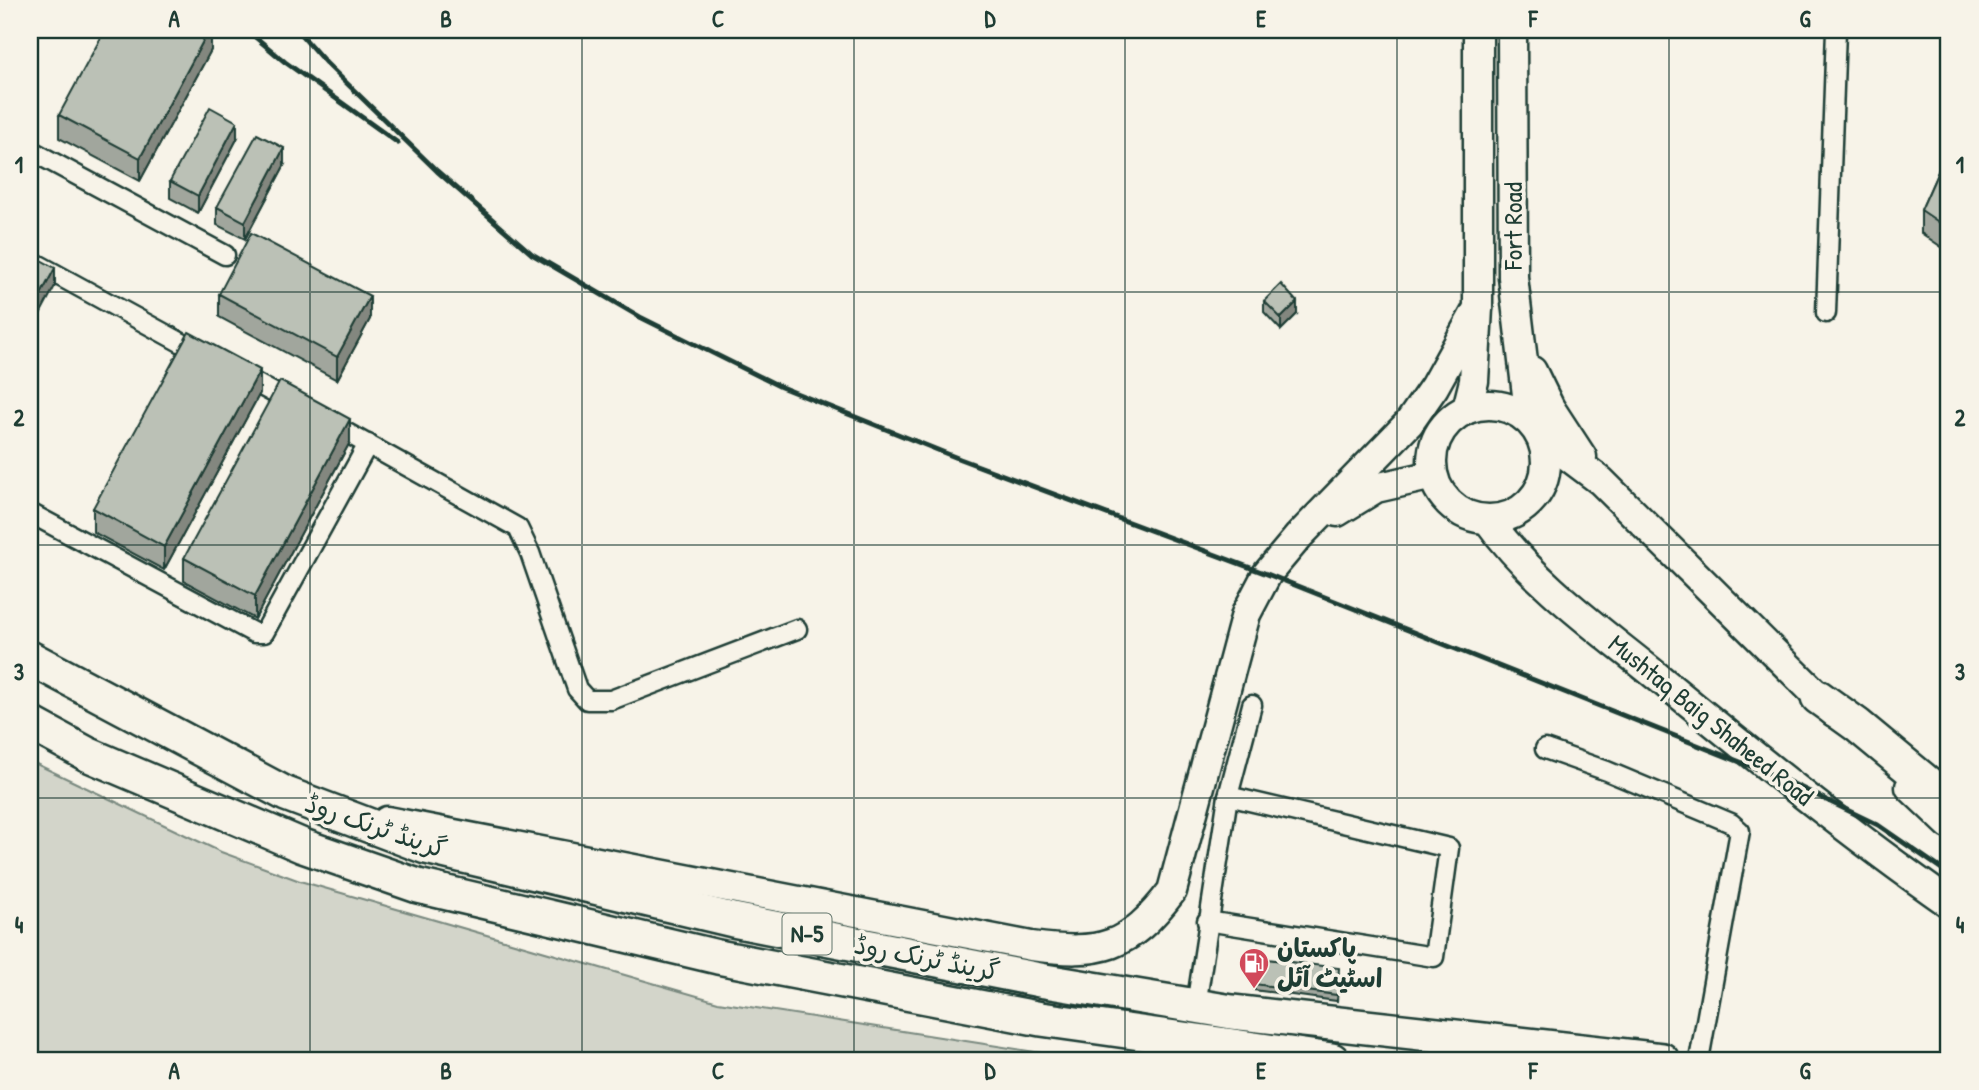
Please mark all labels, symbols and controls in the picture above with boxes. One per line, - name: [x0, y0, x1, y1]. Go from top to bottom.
- text: A: [168, 3, 180, 34]
- text: B: [440, 3, 452, 34]
- text: C: [712, 3, 724, 34]
- text: D: [985, 3, 997, 34]
- text: E: [1256, 3, 1267, 34]
- text: F: [1528, 3, 1539, 34]
- text: G: [1799, 3, 1811, 34]
- text: 1: [15, 149, 23, 180]
- text: 1: [1956, 149, 1964, 180]
- street label: Fort Road: [1495, 182, 1530, 271]
- text: 2: [14, 402, 25, 433]
- text: 2: [1955, 402, 1966, 433]
- street label: Mushtaq Baig Shaheed Road: [1602, 626, 1821, 813]
- text: 3: [14, 656, 24, 687]
- text: 3: [1955, 656, 1965, 687]
- street label: گرینڈ ٹرنک روڈ: [301, 785, 452, 866]
- text: 4: [15, 909, 24, 940]
- text: 4: [1956, 909, 1965, 940]
- road number: N-5: [782, 914, 832, 954]
- street label: گرینڈ ٹرنک روڈ: [851, 926, 1003, 989]
- place label: پاکستان اسٹیٹ آئل: [1277, 930, 1382, 995]
- fuel station icon: پاکستان اسٹیٹ آئل: [1237, 946, 1271, 990]
- text: A: [168, 1055, 180, 1086]
- text: B: [440, 1055, 452, 1086]
- text: C: [712, 1055, 724, 1086]
- text: D: [985, 1055, 997, 1086]
- text: E: [1256, 1055, 1267, 1086]
- text: F: [1528, 1055, 1539, 1086]
- text: G: [1799, 1055, 1811, 1086]

